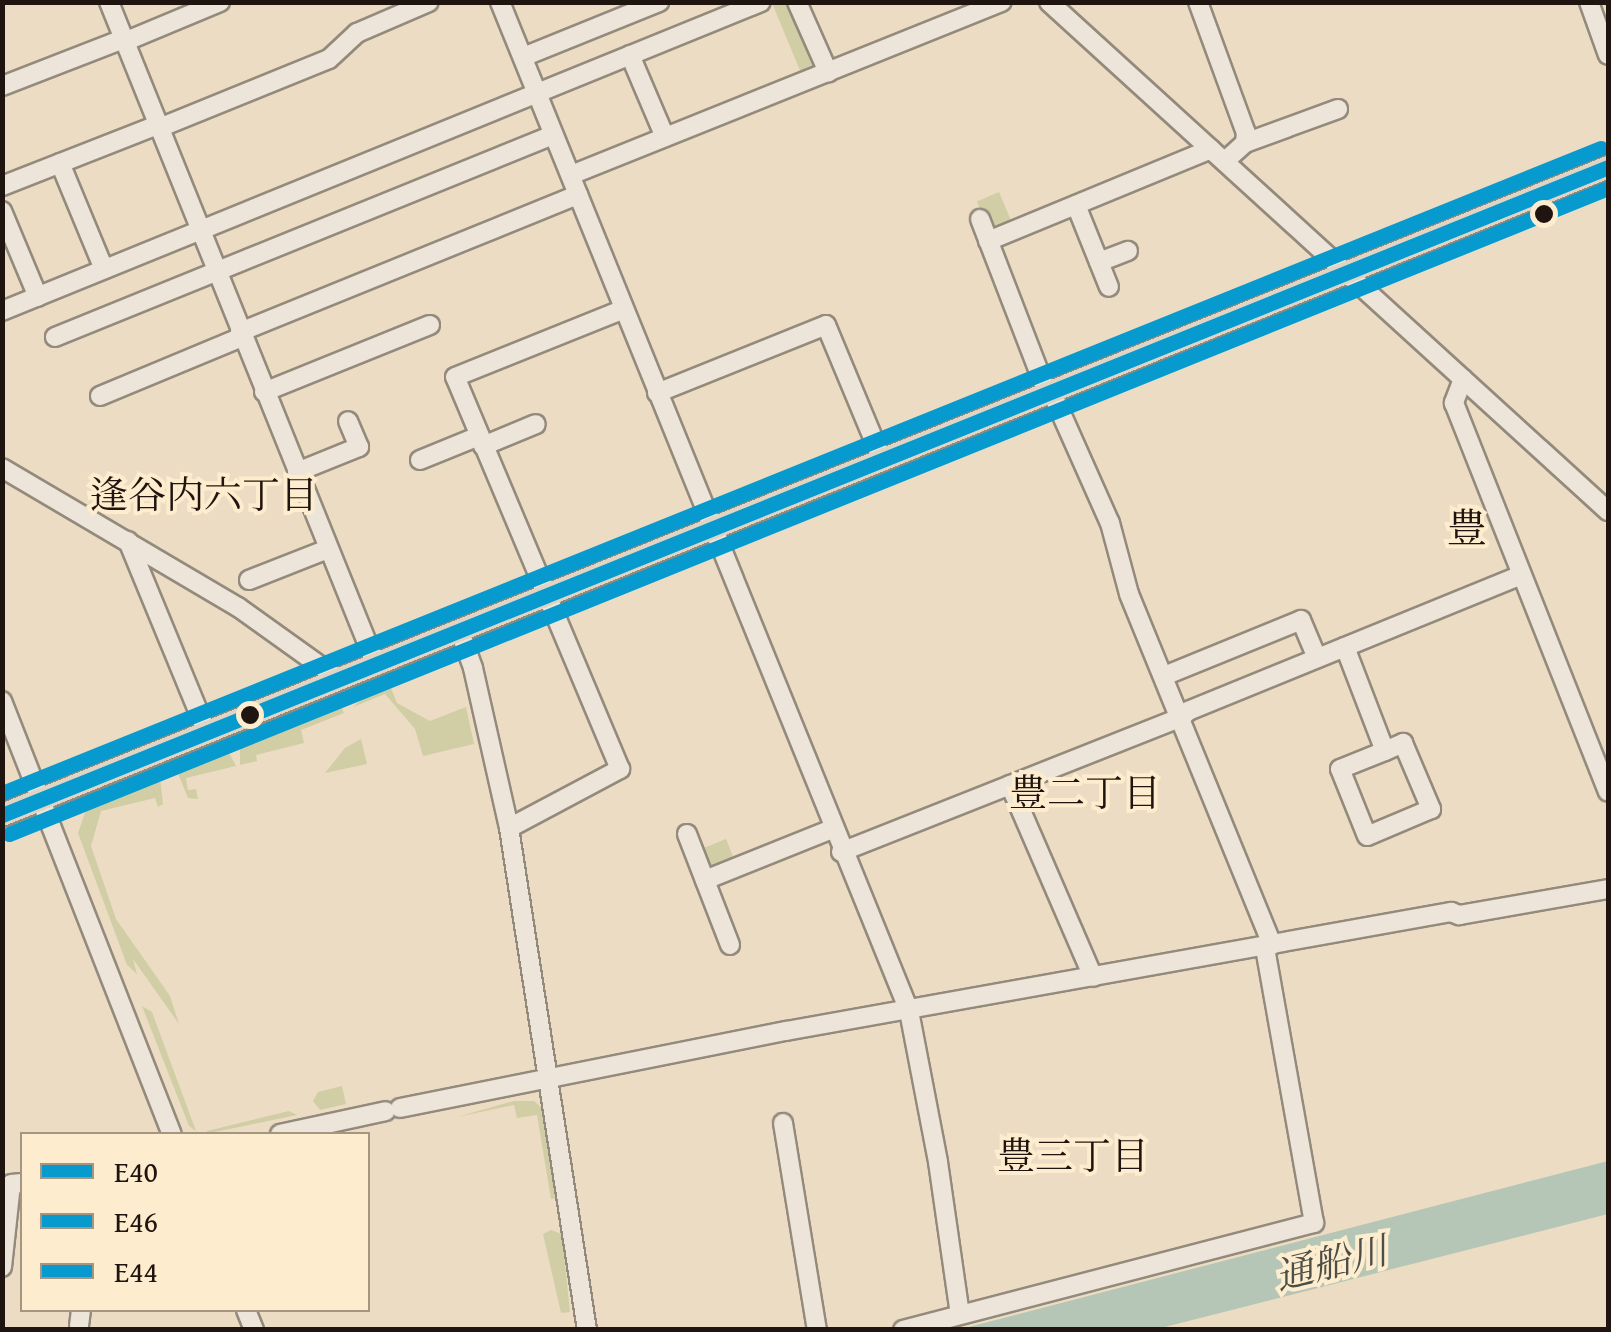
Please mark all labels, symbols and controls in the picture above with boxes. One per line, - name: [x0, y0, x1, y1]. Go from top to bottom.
- unlabelled marker: [1534, 204, 1554, 224]
- district label: 逢谷内六丁目: [90, 472, 318, 518]
- district label: 豊: [1447, 504, 1487, 552]
- unlabelled marker: [240, 705, 260, 725]
- district label: 豊二丁目: [1009, 770, 1161, 816]
- legend: [20, 1132, 370, 1312]
- district label: 豊三丁目: [997, 1133, 1149, 1179]
- text: E40: [114, 1149, 158, 1193]
- text: E46: [114, 1199, 158, 1243]
- water label: 通船川: [1270, 1227, 1392, 1299]
- text: E44: [114, 1249, 158, 1293]

